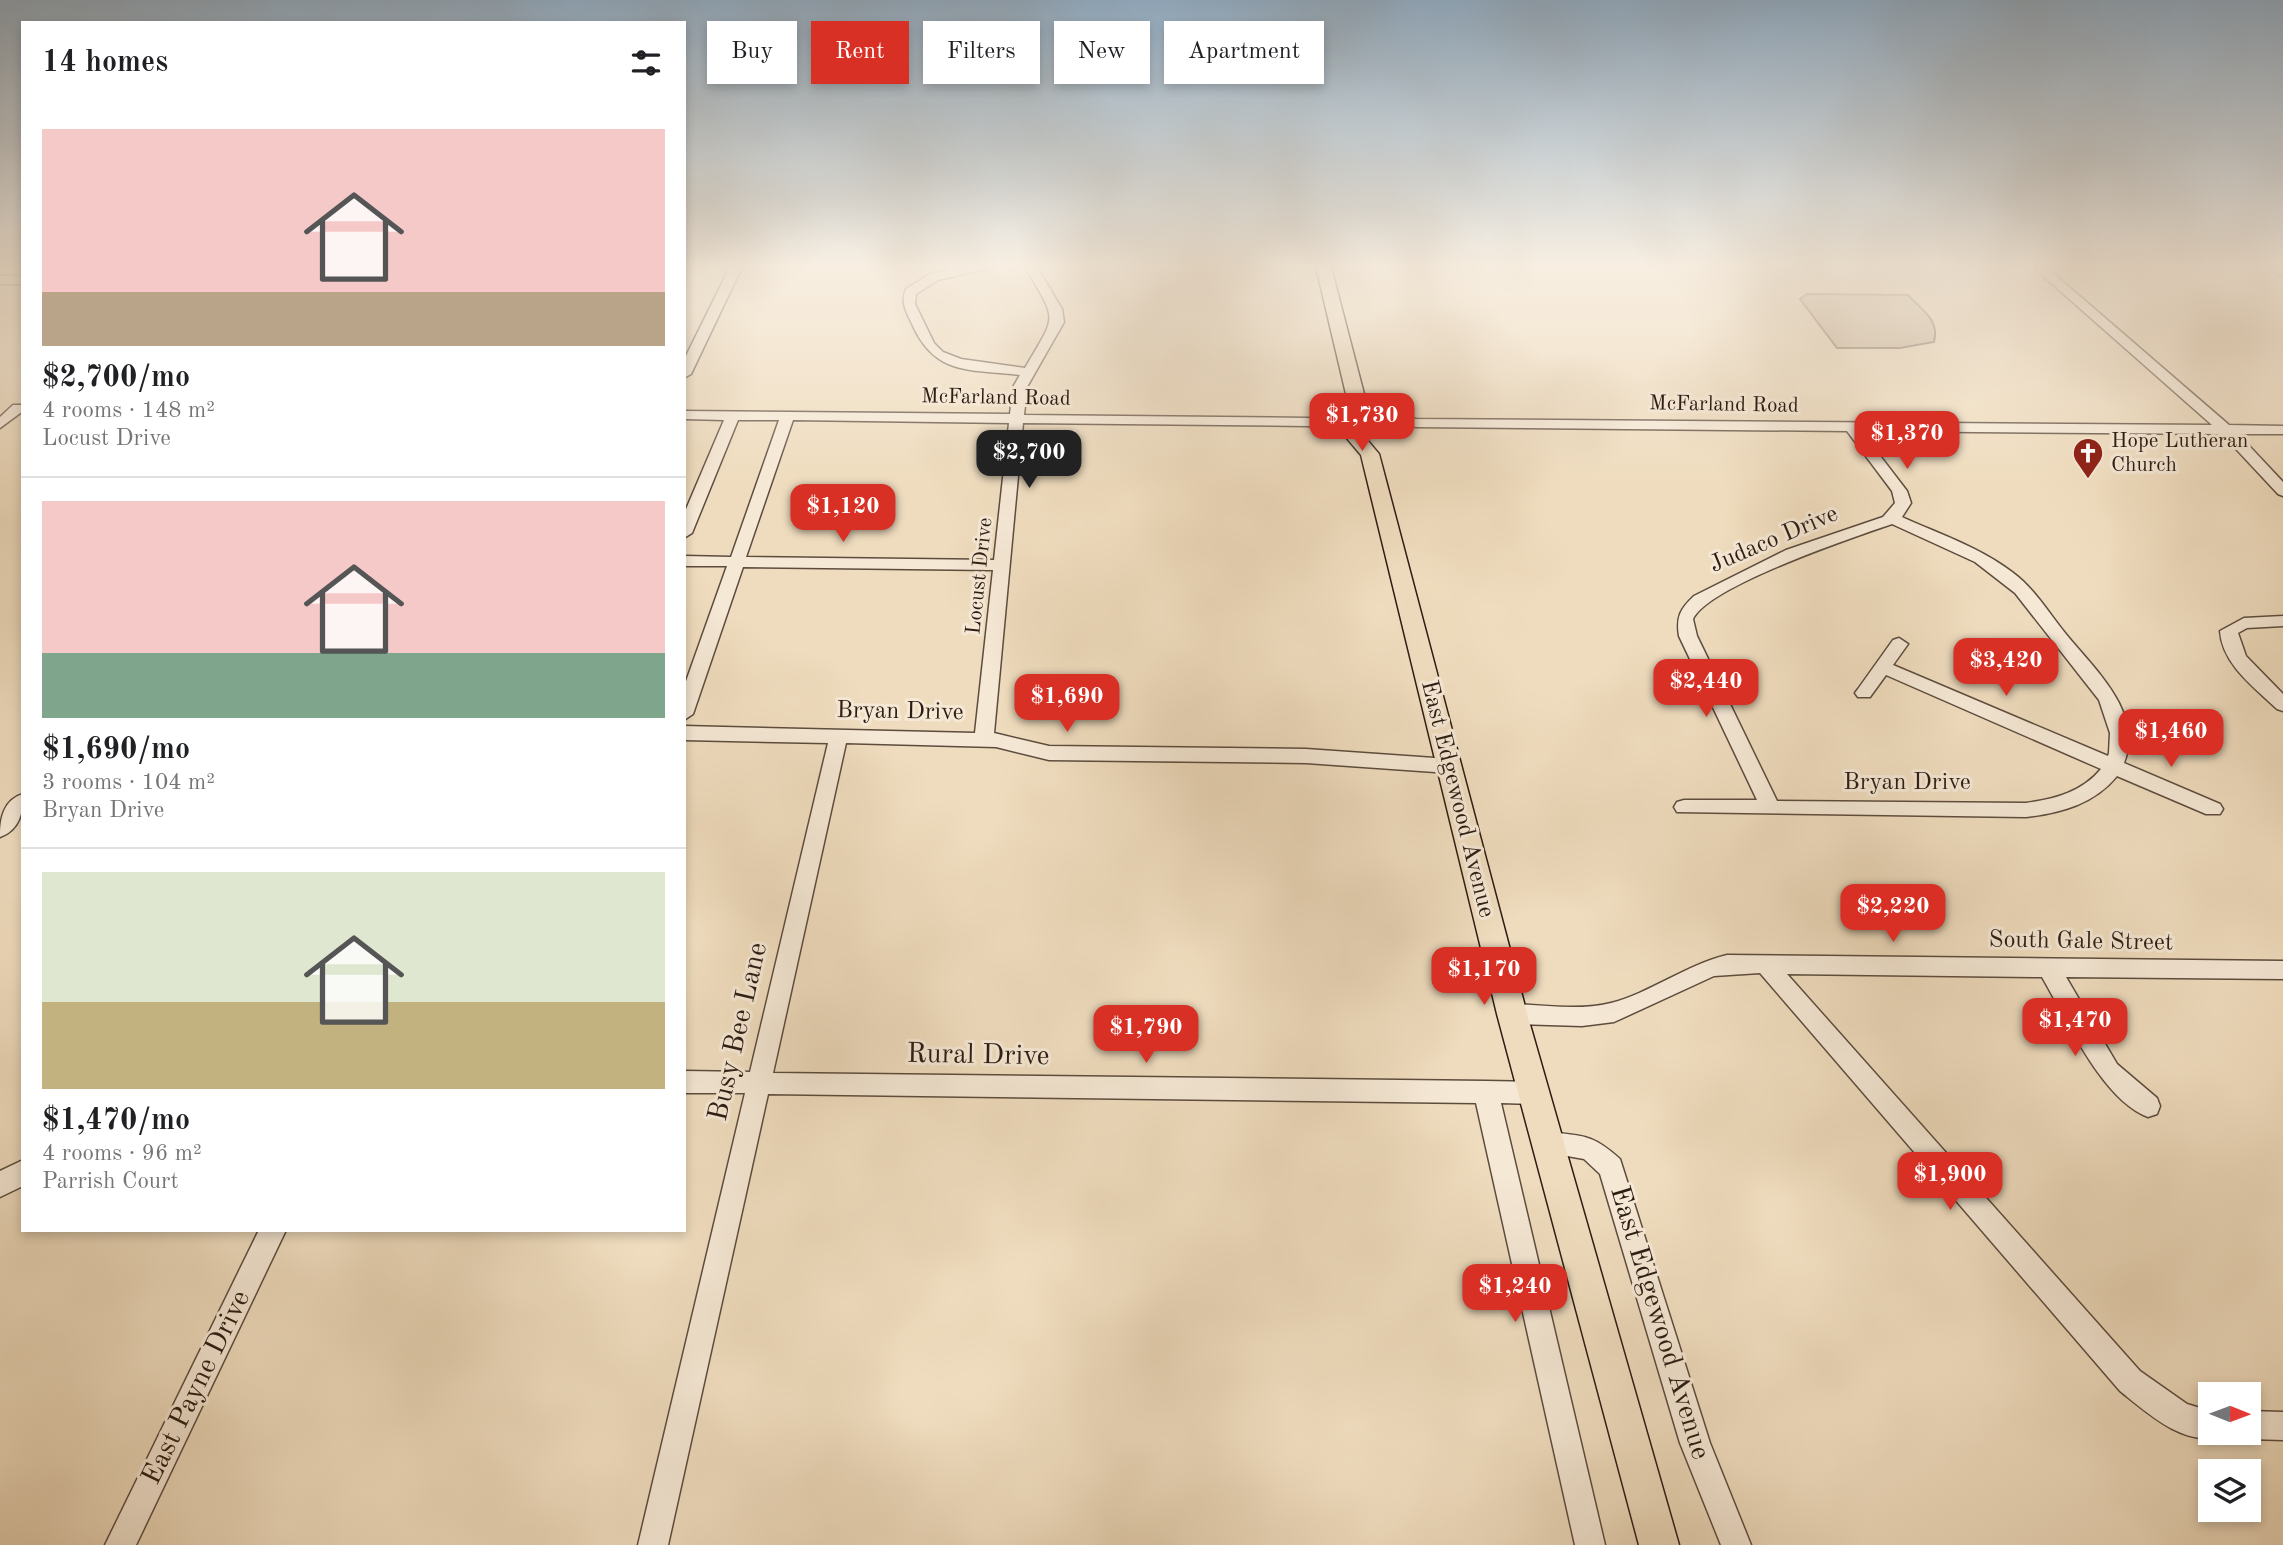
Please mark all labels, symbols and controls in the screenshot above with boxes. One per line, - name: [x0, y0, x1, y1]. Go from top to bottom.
- chip: Buy: [707, 21, 797, 84]
- chip: Rent: [811, 21, 909, 84]
- chip: Filters: [923, 21, 1040, 84]
- chip: New: [1054, 21, 1150, 84]
- chip: Apartment: [1164, 21, 1324, 84]
- icon: filters: [627, 44, 665, 82]
- text: 14 homes: [42, 48, 168, 78]
- icon: home: [291, 174, 417, 300]
- text: $2,700/mo: [42, 363, 190, 393]
- street label: McFarland Road: [921, 386, 1071, 410]
- pin: $1,730: [1305, 393, 1419, 453]
- street label: McFarland Road: [1649, 393, 1799, 417]
- text: 4 rooms · 148 m²: [42, 399, 215, 422]
- text: $1,730: [1325, 404, 1399, 427]
- pin: $1,370: [1850, 412, 1964, 471]
- text: $1,370: [1870, 422, 1944, 445]
- text: Locust Drive: [42, 427, 171, 450]
- pin: $2,700: [972, 430, 1086, 490]
- place label: Hope Lutheran Church: [2111, 431, 2248, 476]
- church icon: Hope Lutheran Church: [2071, 436, 2105, 480]
- text: $2,700: [992, 441, 1066, 464]
- pin: $1,120: [786, 484, 900, 544]
- text: $1,120: [806, 495, 880, 518]
- street label: Judaco Drive: [1706, 502, 1842, 578]
- street label: Locust Drive: [963, 516, 997, 636]
- icon: home: [291, 546, 417, 672]
- pin: $3,420: [1949, 638, 2063, 698]
- text: $3,420: [1969, 649, 2043, 672]
- pin: $2,440: [1649, 660, 1763, 719]
- text: $2,440: [1669, 670, 1743, 693]
- pin: $1,690: [1010, 674, 1124, 734]
- street label: East Edgewood Avenue: [1416, 678, 1498, 920]
- text: $1,690: [1030, 685, 1104, 708]
- street label: Bryan Drive: [836, 699, 964, 725]
- pin: $1,460: [2114, 710, 2228, 769]
- text: $1,460: [2134, 720, 2208, 743]
- text: $1,690/mo: [42, 735, 190, 765]
- text: 3 rooms · 104 m²: [42, 771, 215, 794]
- street label: Bryan Drive: [1843, 771, 1971, 795]
- text: Bryan Drive: [42, 799, 164, 822]
- pin: $2,220: [1836, 884, 1950, 944]
- text: $2,220: [1856, 895, 1930, 918]
- icon: home: [291, 917, 417, 1043]
- street label: South Gale Street: [1988, 928, 2174, 956]
- street label: Busy Bee Lane: [705, 940, 773, 1124]
- pin: $1,170: [1427, 948, 1541, 1007]
- text: $1,170: [1447, 958, 1521, 981]
- pin: $1,470: [2018, 998, 2132, 1058]
- pin: $1,790: [1089, 1006, 1203, 1065]
- text: $1,470: [2038, 1009, 2112, 1032]
- text: $1,790: [1109, 1016, 1183, 1039]
- street label: Rural Drive: [906, 1041, 1050, 1071]
- text: $1,470/mo: [42, 1106, 190, 1136]
- text: 4 rooms · 96 m²: [42, 1142, 202, 1165]
- pin: $1,900: [1893, 1152, 2007, 1212]
- text: $1,900: [1913, 1163, 1987, 1186]
- text: Parrish Court: [42, 1170, 179, 1193]
- street label: East Edgewood Avenue: [1604, 1183, 1714, 1463]
- pin: $1,240: [1458, 1264, 1572, 1324]
- text: $1,240: [1478, 1275, 1552, 1298]
- street label: East Payne Drive: [138, 1287, 256, 1489]
- north arrow: [2198, 1382, 2261, 1446]
- map controls: [2198, 1382, 2261, 1522]
- button: layers: [2198, 1459, 2261, 1522]

